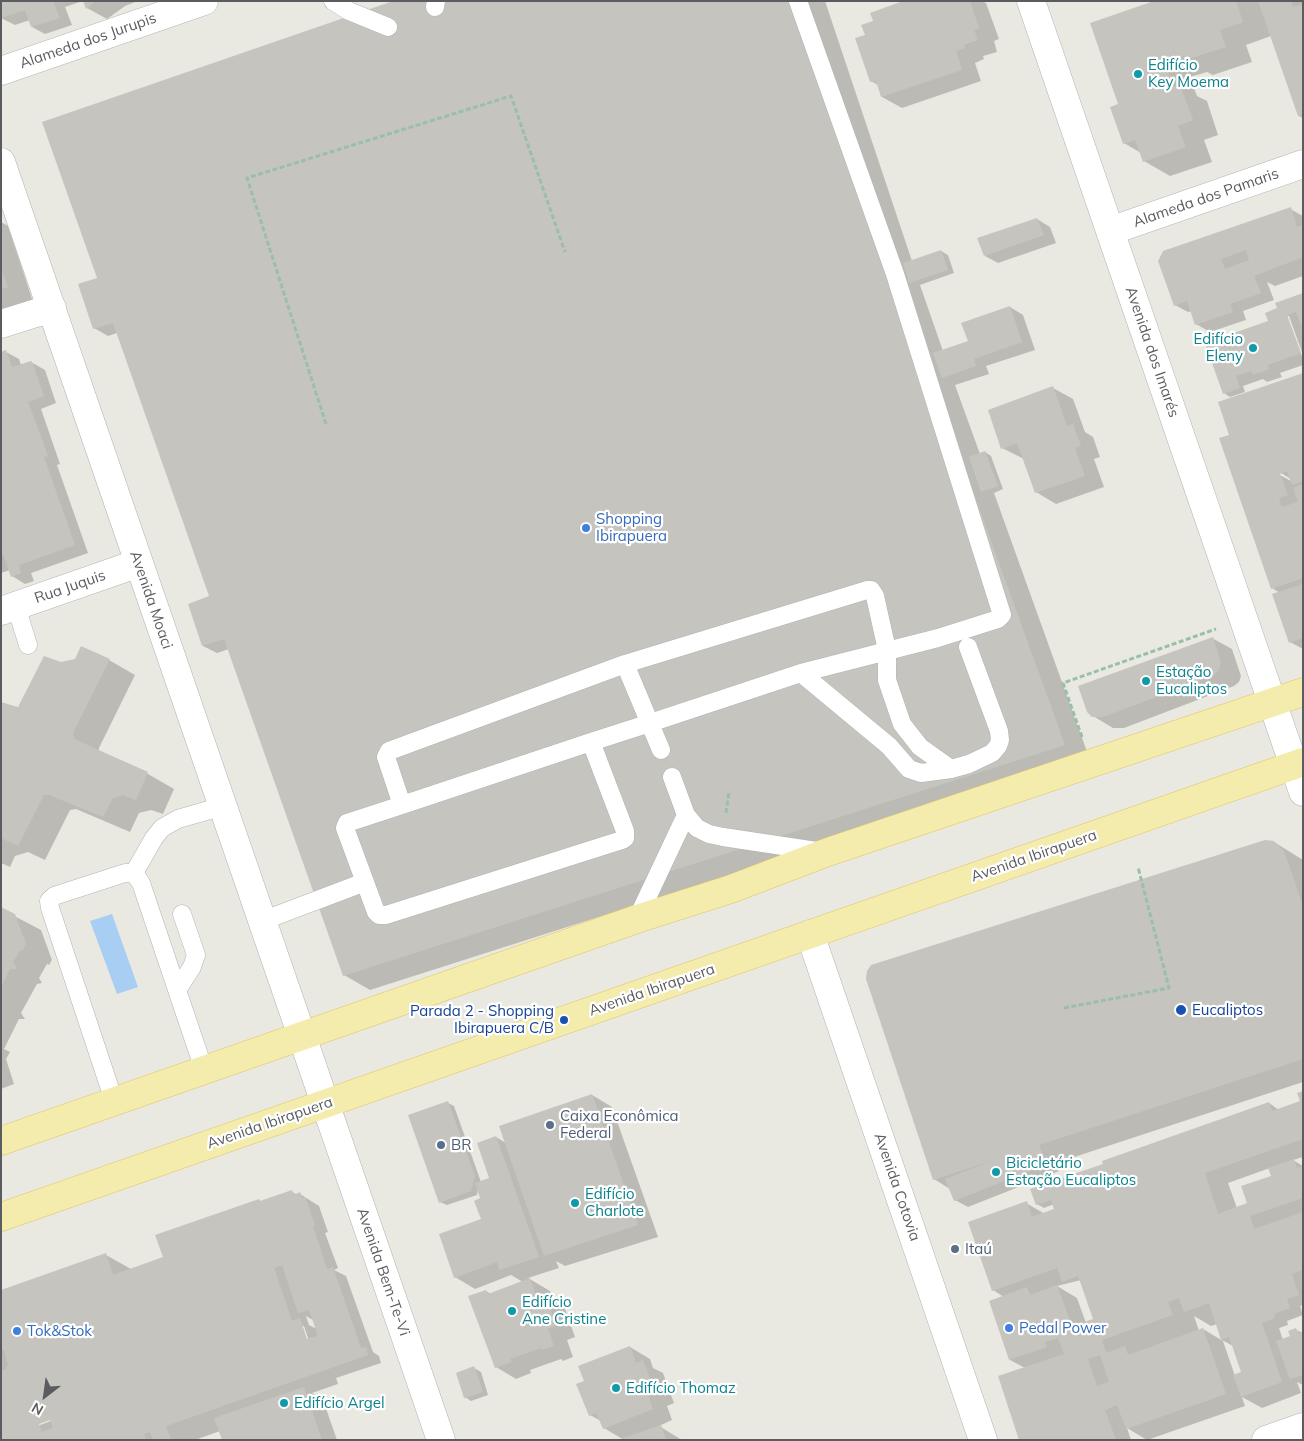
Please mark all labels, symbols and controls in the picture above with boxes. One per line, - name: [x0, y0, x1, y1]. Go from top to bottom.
- street label: Alameda dos Jurupis: [17, 9, 159, 73]
- place label: Edifício Key Moema: [1148, 56, 1229, 91]
- marker: Edifício Key Moema: [1132, 68, 1144, 80]
- street label: Alameda dos Pamaris: [1131, 165, 1281, 231]
- street label: Avenida dos Imarés: [1121, 284, 1183, 420]
- place label: Edifício Eleny: [1193, 330, 1243, 365]
- marker: Edifício Eleny: [1247, 342, 1259, 354]
- place label: Shopping Ibirapuera: [596, 510, 667, 545]
- marker: Shopping Ibirapuera: [580, 522, 592, 534]
- street label: Avenida Moaci: [126, 549, 176, 651]
- street label: Rua Juquis: [32, 566, 108, 608]
- place label: Estação Eucaliptos: [1156, 663, 1227, 698]
- marker: Estação Eucaliptos: [1140, 675, 1152, 687]
- street label: Avenida Ibirapuera: [969, 826, 1099, 886]
- street label: Avenida Ibirapuera: [587, 960, 717, 1020]
- place label: Eucaliptos: [1192, 1001, 1263, 1019]
- place label: Parada 2 - Shopping Ibirapuera C/B: [410, 1002, 554, 1037]
- marker: Eucaliptos: [1174, 1003, 1188, 1017]
- marker: Parada 2 - Shopping Ibirapuera C/B: [558, 1014, 570, 1026]
- street label: Avenida Ibirapuera: [205, 1093, 335, 1153]
- place label: Caixa Econômica Federal: [560, 1107, 679, 1142]
- marker: Caixa Econômica Federal: [544, 1119, 556, 1131]
- street label: Avenida Cotovia: [870, 1131, 924, 1243]
- place label: BR: [451, 1136, 472, 1154]
- marker: BR: [435, 1139, 447, 1151]
- place label: Bicicletário Estação Eucaliptos: [1006, 1154, 1136, 1189]
- marker: Bicicletário Estação Eucaliptos: [990, 1166, 1002, 1178]
- place label: Edifício Charlote: [585, 1185, 644, 1220]
- marker: Edifício Charlote: [569, 1197, 581, 1209]
- street label: Avenida Bem-Te-Vi: [353, 1206, 413, 1338]
- place label: Itaú: [965, 1240, 992, 1258]
- marker: Itaú: [949, 1243, 961, 1255]
- place label: Edifício Ane Cristine: [522, 1293, 606, 1328]
- marker: Edifício Ane Cristine: [506, 1305, 518, 1317]
- place label: Pedal Power: [1019, 1319, 1106, 1337]
- place label: Tok&Stok: [27, 1322, 92, 1340]
- marker: Pedal Power: [1003, 1322, 1015, 1334]
- marker: Tok&Stok: [11, 1325, 23, 1337]
- north arrow: [20, 1371, 70, 1421]
- place label: Edifício Thomaz: [626, 1379, 736, 1397]
- marker: Edifício Thomaz: [610, 1382, 622, 1394]
- place label: Edifício Argel: [294, 1394, 385, 1412]
- marker: Edifício Argel: [278, 1397, 290, 1409]
- text: N: [28, 1399, 47, 1419]

